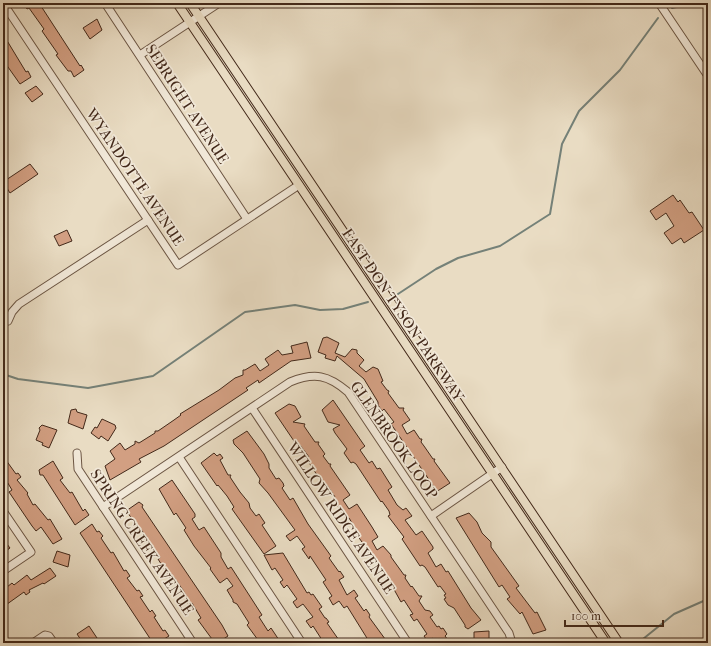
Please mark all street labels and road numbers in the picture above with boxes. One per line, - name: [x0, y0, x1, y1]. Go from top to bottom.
- street label: SEBRIGHT AVENUE: [142, 41, 232, 167]
- street label: WYANDOTTE AVENUE: [82, 104, 188, 249]
- street label: EAST DON TYSON PARKWAY: [338, 225, 468, 406]
- street label: GLENBROOK LOOP: [347, 378, 441, 502]
- street label: WILLOW RIDGE AVENUE: [283, 438, 399, 597]
- street label: SPRING CREEK AVENUE: [86, 466, 198, 618]

